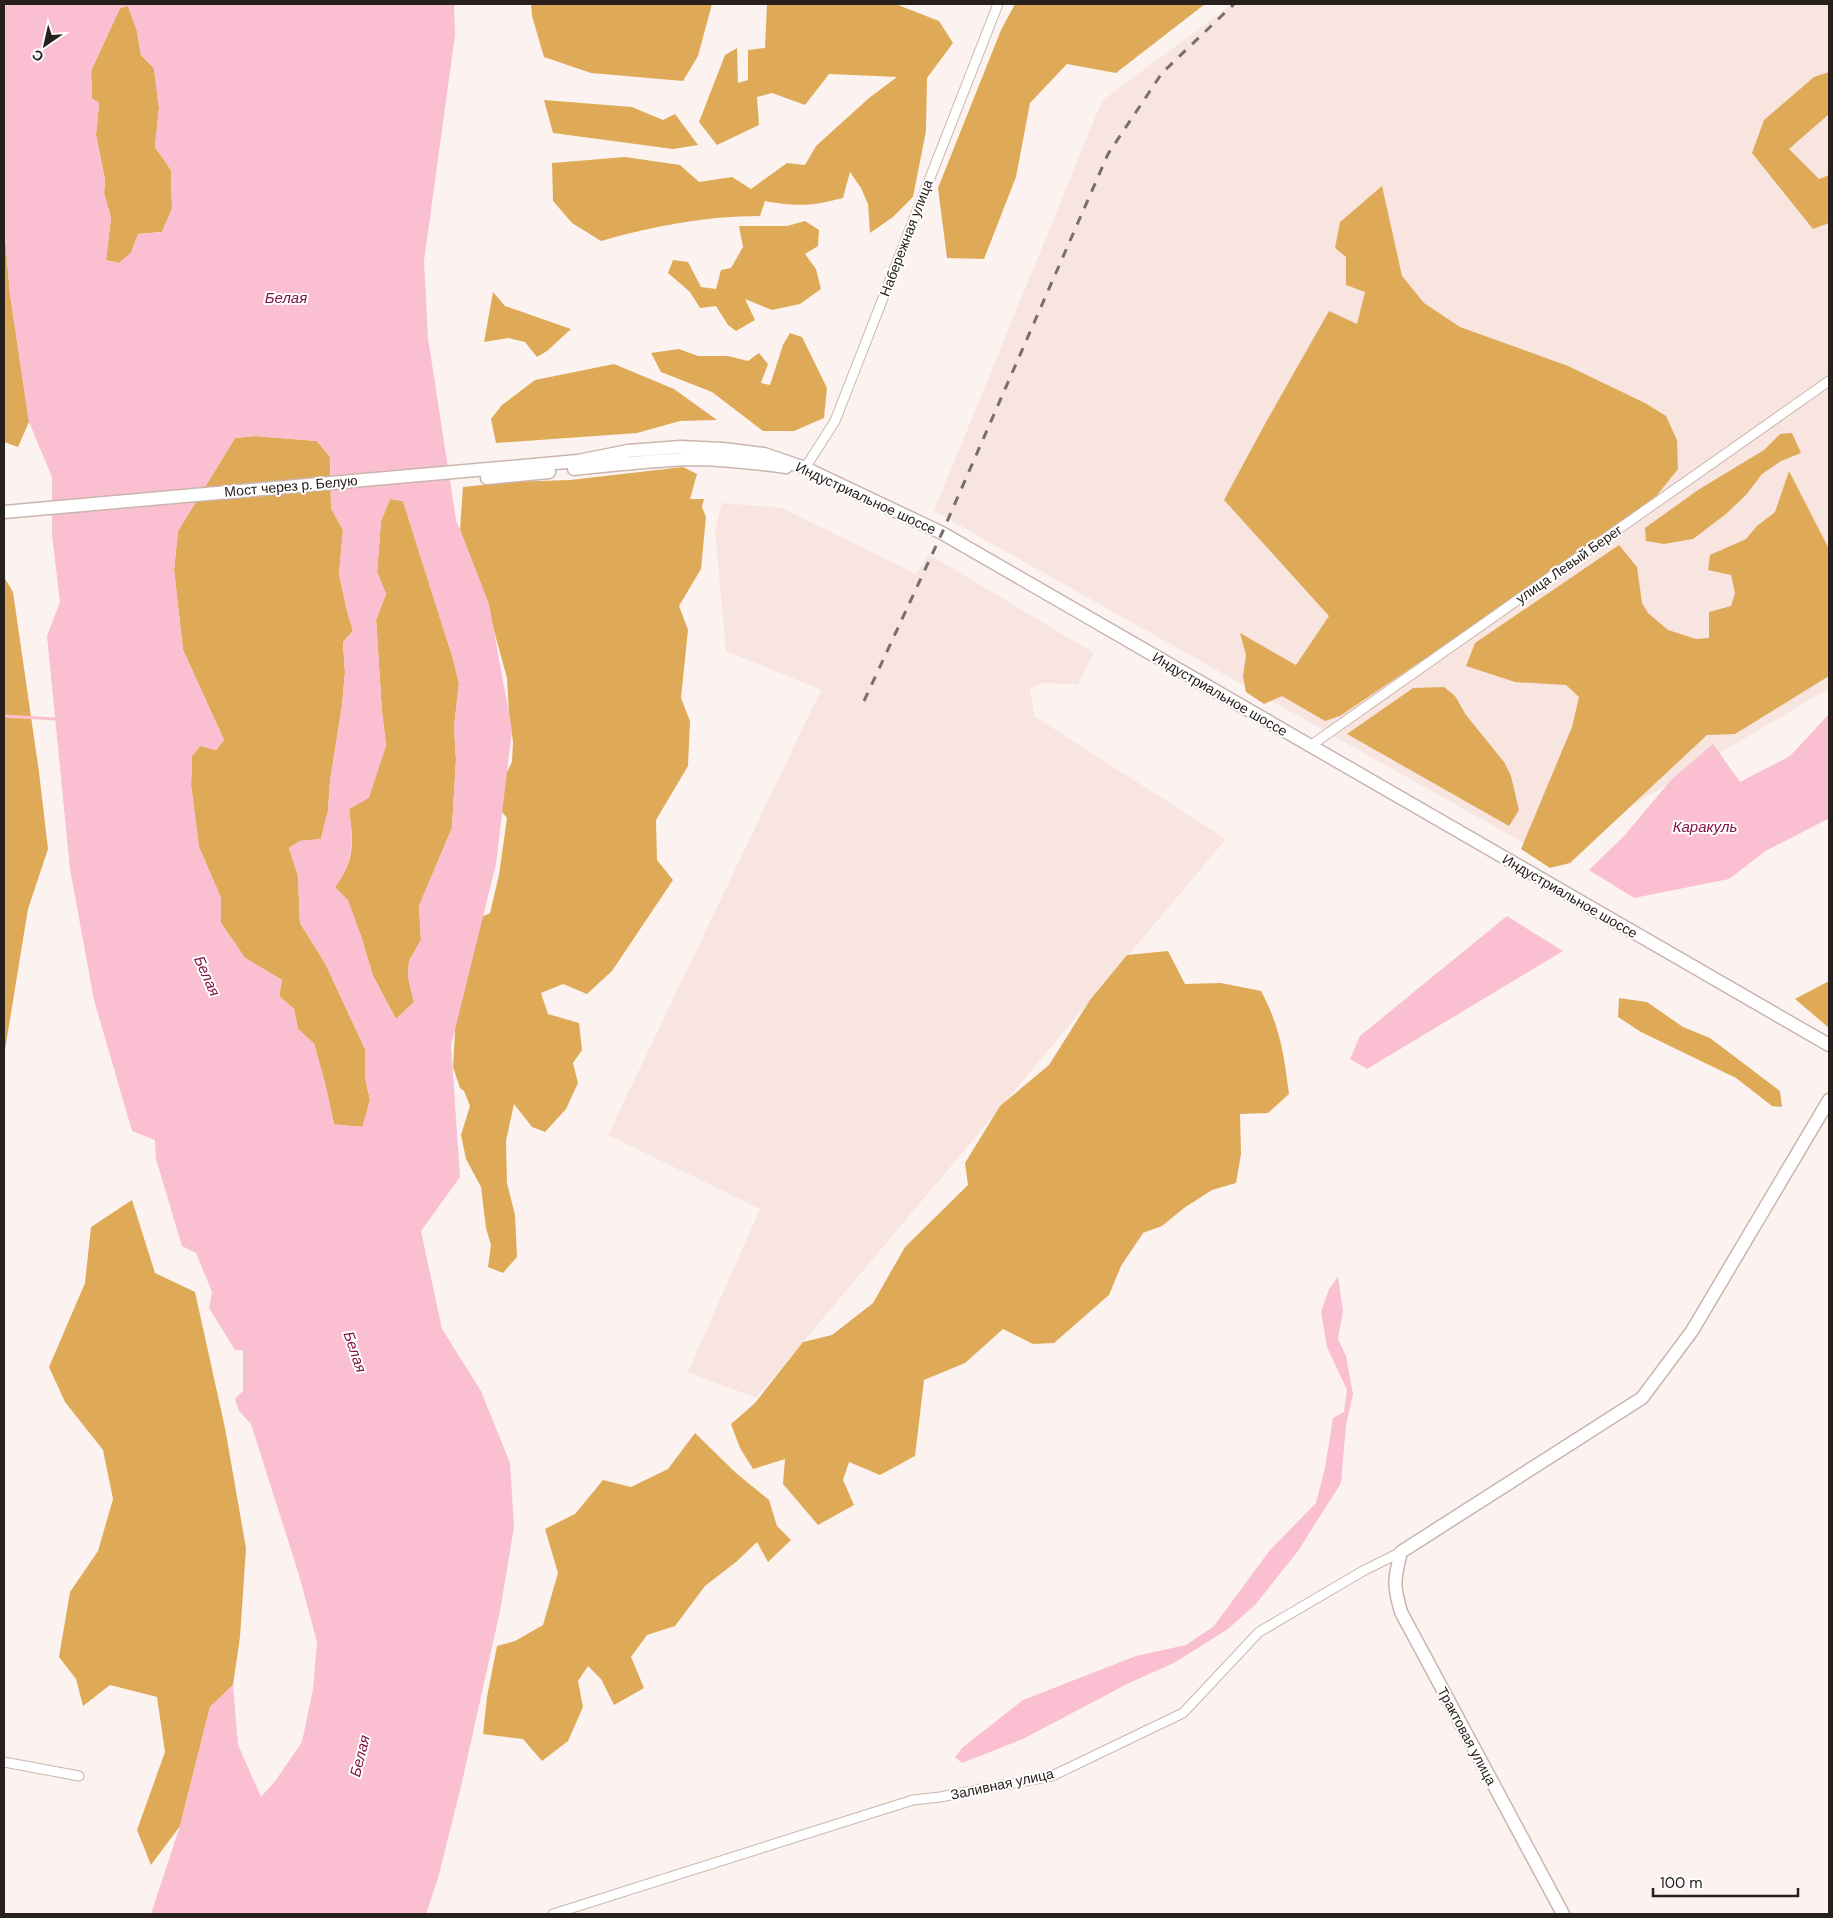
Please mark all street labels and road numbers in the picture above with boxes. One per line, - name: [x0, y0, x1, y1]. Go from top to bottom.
- street label: Набережная улица: [875, 177, 937, 299]
- street label: Индустриальное шоссе: [793, 458, 939, 539]
- street label: Мост через р. Белую: [224, 471, 358, 501]
- street label: улица Левый Берег: [1512, 521, 1626, 607]
- street label: Индустриальное шоссе: [1149, 648, 1291, 740]
- street label: Индустриальное шоссе: [1499, 850, 1641, 942]
- street label: Трактовая улица: [1434, 1684, 1501, 1788]
- street label: Заливная улица: [949, 1764, 1055, 1804]

